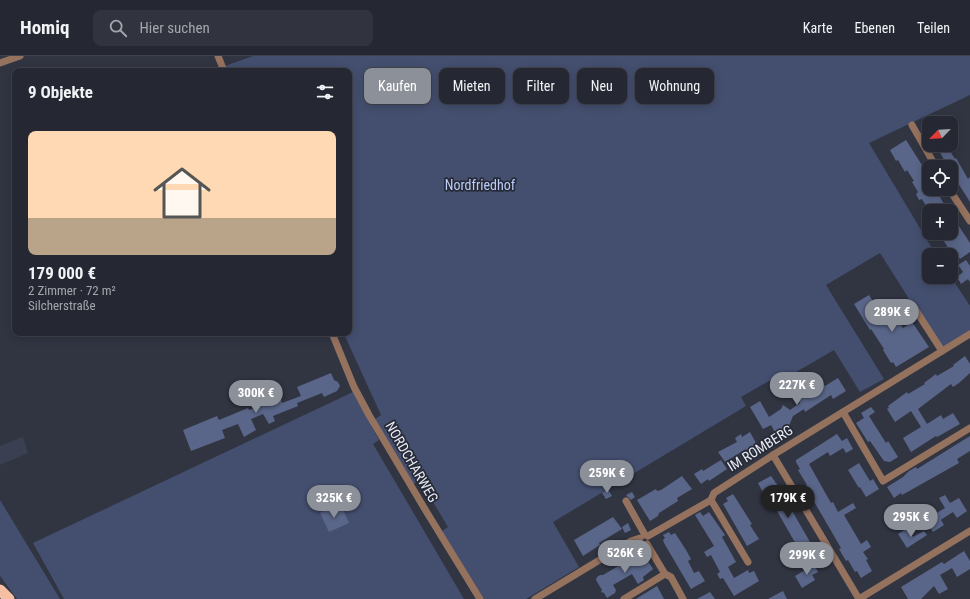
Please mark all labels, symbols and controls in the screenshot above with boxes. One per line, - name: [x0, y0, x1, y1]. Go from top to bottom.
- search box: [93, 10, 373, 46]
- text: Homiq: [20, 16, 69, 39]
- icon: search: [107, 17, 129, 39]
- text: Hier suchen: [139, 19, 210, 37]
- text: Karte: [803, 20, 832, 36]
- text: Ebenen: [854, 20, 895, 36]
- text: Teilen: [917, 20, 950, 36]
- chip: Kaufen: [364, 68, 431, 104]
- chip: Mieten: [439, 68, 505, 104]
- chip: Filter: [513, 68, 569, 104]
- chip: Neu: [577, 68, 627, 104]
- chip: Wohnung: [635, 68, 714, 104]
- icon: filters: [314, 81, 336, 103]
- text: 9 Objekte: [28, 82, 93, 102]
- north arrow: [922, 116, 958, 152]
- map controls: [922, 116, 958, 284]
- icon: home: [146, 157, 218, 229]
- button: locate: [922, 160, 958, 196]
- park label: Nordfriedhof: [445, 177, 516, 193]
- button: +: [922, 204, 958, 240]
- button: −: [922, 248, 958, 284]
- text: 179 000 €: [28, 263, 96, 283]
- text: 2 Zimmer · 72 m²: [28, 283, 116, 298]
- text: Silcherstraße: [28, 298, 96, 313]
- pin: 289K €: [859, 299, 925, 333]
- text: 289K €: [874, 304, 910, 319]
- pin: 227K €: [764, 372, 830, 406]
- text: 227K €: [779, 377, 815, 392]
- pin: 300K €: [223, 380, 289, 414]
- text: 300K €: [238, 385, 274, 400]
- street label: NORDCHARWEG: [382, 419, 442, 505]
- street label: IM ROMBERG: [724, 422, 796, 474]
- pin: 259K €: [574, 460, 640, 494]
- text: 259K €: [589, 465, 625, 480]
- pin: 325K €: [301, 485, 367, 519]
- pin: 179K €: [755, 485, 821, 519]
- text: 325K €: [316, 490, 352, 505]
- text: 179K €: [770, 490, 806, 505]
- pin: 295K €: [878, 504, 944, 538]
- text: 295K €: [893, 509, 929, 524]
- pin: 526K €: [592, 540, 658, 574]
- pin: 299K €: [774, 542, 840, 576]
- text: 526K €: [607, 545, 643, 560]
- text: 299K €: [789, 547, 825, 562]

